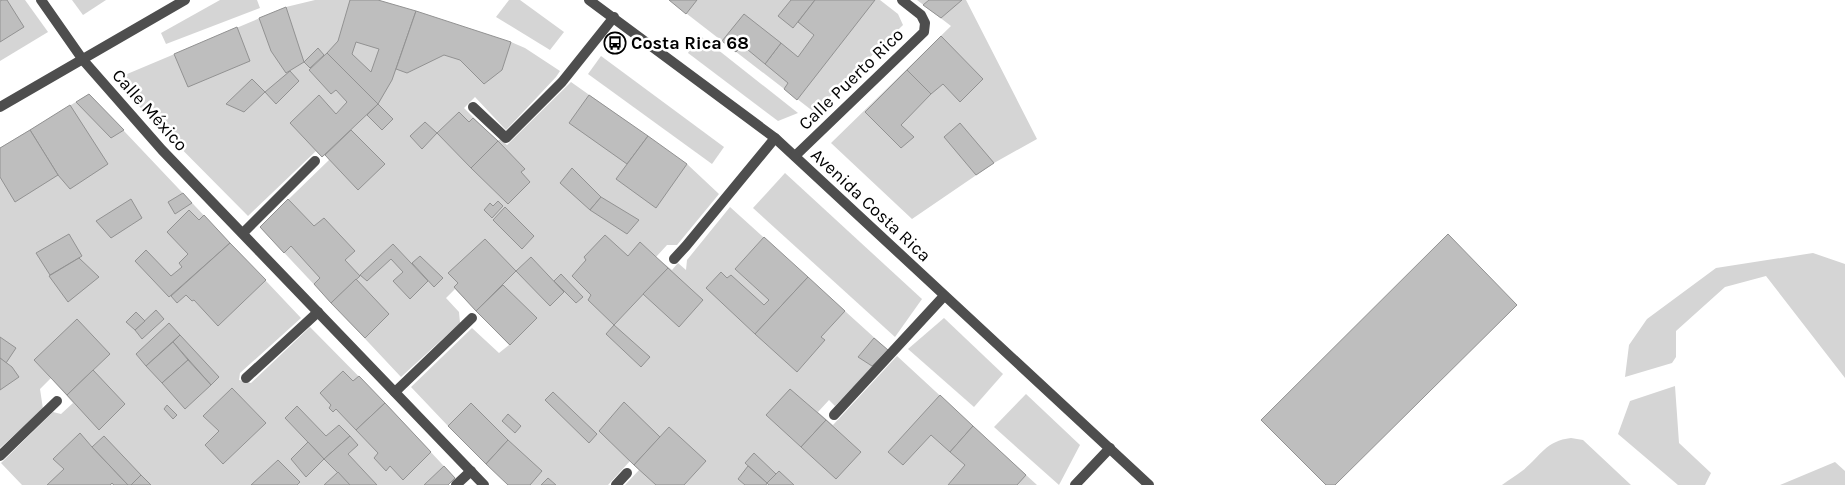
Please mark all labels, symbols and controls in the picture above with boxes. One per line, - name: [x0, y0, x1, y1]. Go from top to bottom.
- street label: Calle Puerto Rico: [794, 23, 908, 135]
- bus stop icon: Costa Rica 68: [603, 31, 627, 55]
- place label: Costa Rica 68: [631, 32, 749, 54]
- street label: Calle México: [107, 64, 193, 156]
- street label: Avenida Costa Rica: [806, 144, 936, 266]

